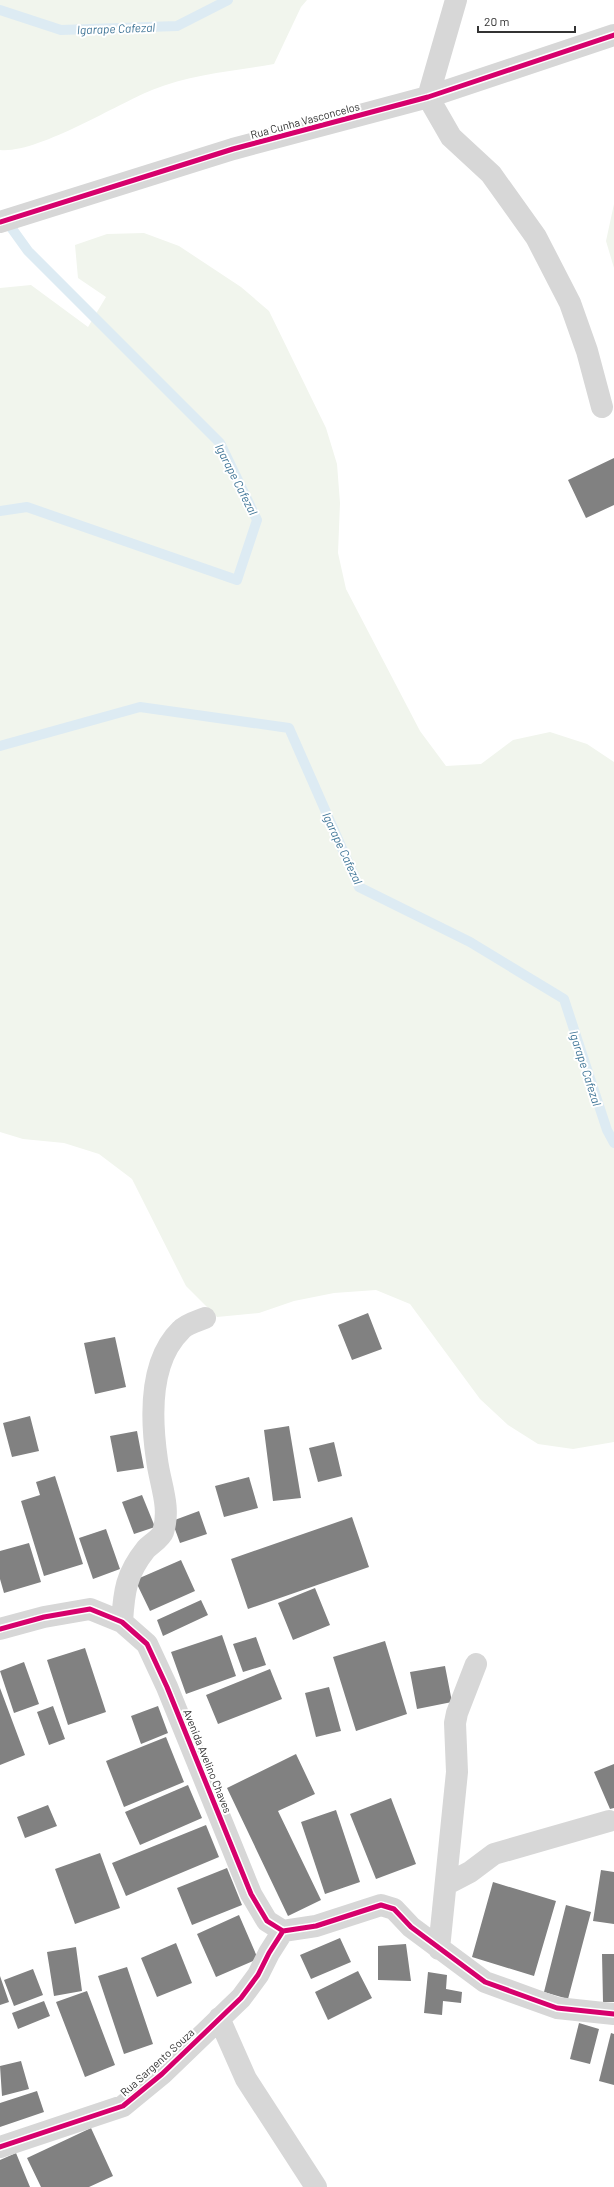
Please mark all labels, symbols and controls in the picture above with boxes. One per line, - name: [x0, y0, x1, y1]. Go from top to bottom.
- scale bar: [478, 8, 575, 34]
- text: 20 m: [484, 14, 510, 28]
- water label: Igarape Cafezal: [77, 20, 156, 36]
- street label: Rua Cunha Vasconcelos: [249, 99, 361, 141]
- water label: Igarape Cafezal: [213, 441, 261, 517]
- water label: Igarape Cafezal: [320, 810, 366, 887]
- water label: Igarape Cafezal: [567, 1029, 605, 1108]
- street label: Avenida Avelino Chaves: [181, 1707, 235, 1815]
- street label: Rua Sargento Souza: [117, 2025, 197, 2099]

